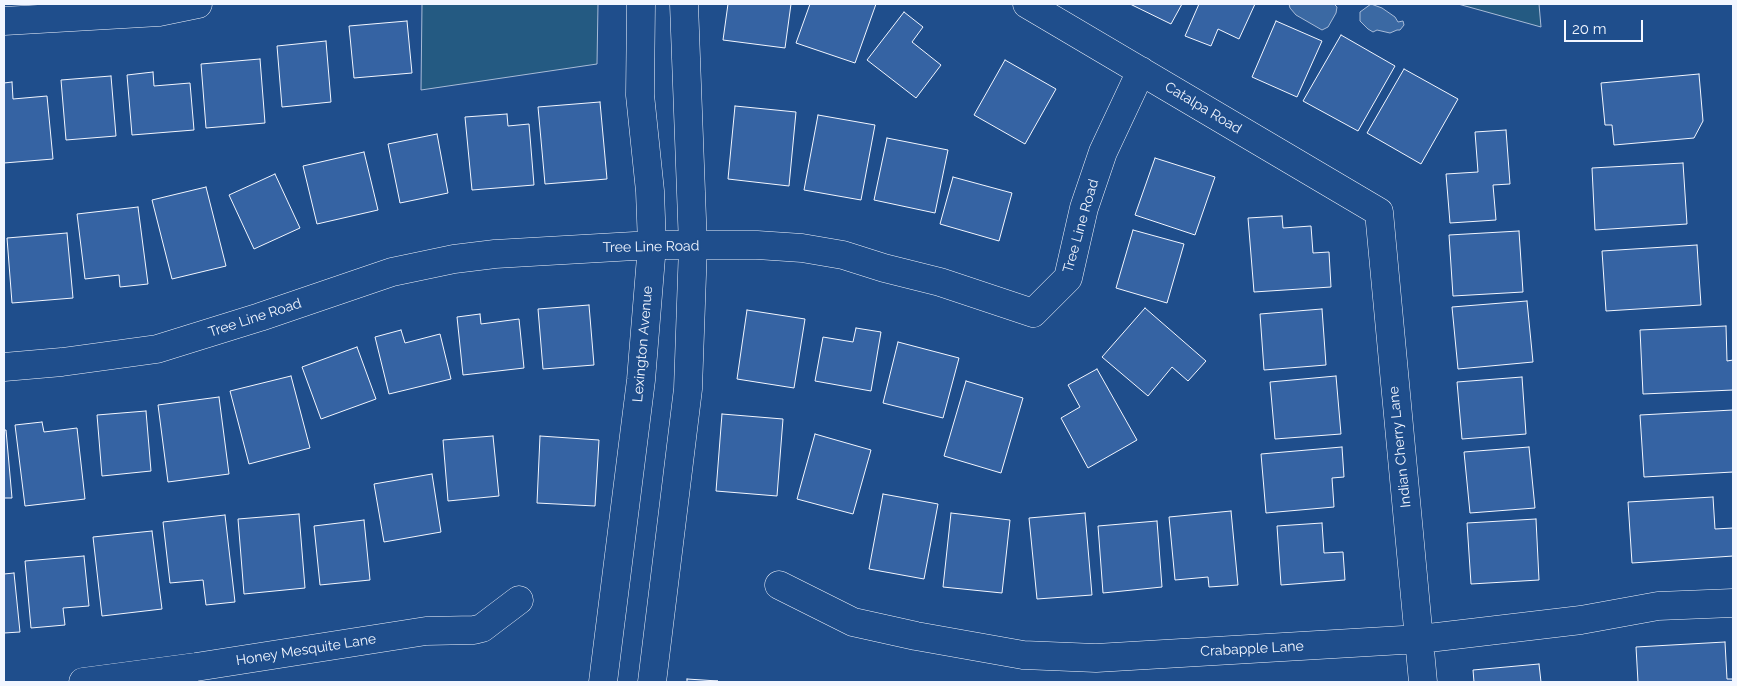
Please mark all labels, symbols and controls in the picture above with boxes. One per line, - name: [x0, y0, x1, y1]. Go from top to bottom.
- scale bar: [1567, 10, 1646, 42]
- text: 20 m: [1572, 20, 1607, 38]
- street label: Catalpa Road: [1162, 78, 1244, 138]
- street label: Tree Line Road: [1060, 177, 1102, 275]
- street label: Tree Line Road: [602, 238, 700, 256]
- street label: Lexington Avenue: [630, 285, 656, 403]
- street label: Tree Line Road: [206, 295, 304, 341]
- street label: Indian Cherry Lane: [1385, 386, 1415, 508]
- street label: Honey Mesquite Lane: [235, 631, 377, 669]
- street label: Crabapple Lane: [1200, 638, 1304, 660]

